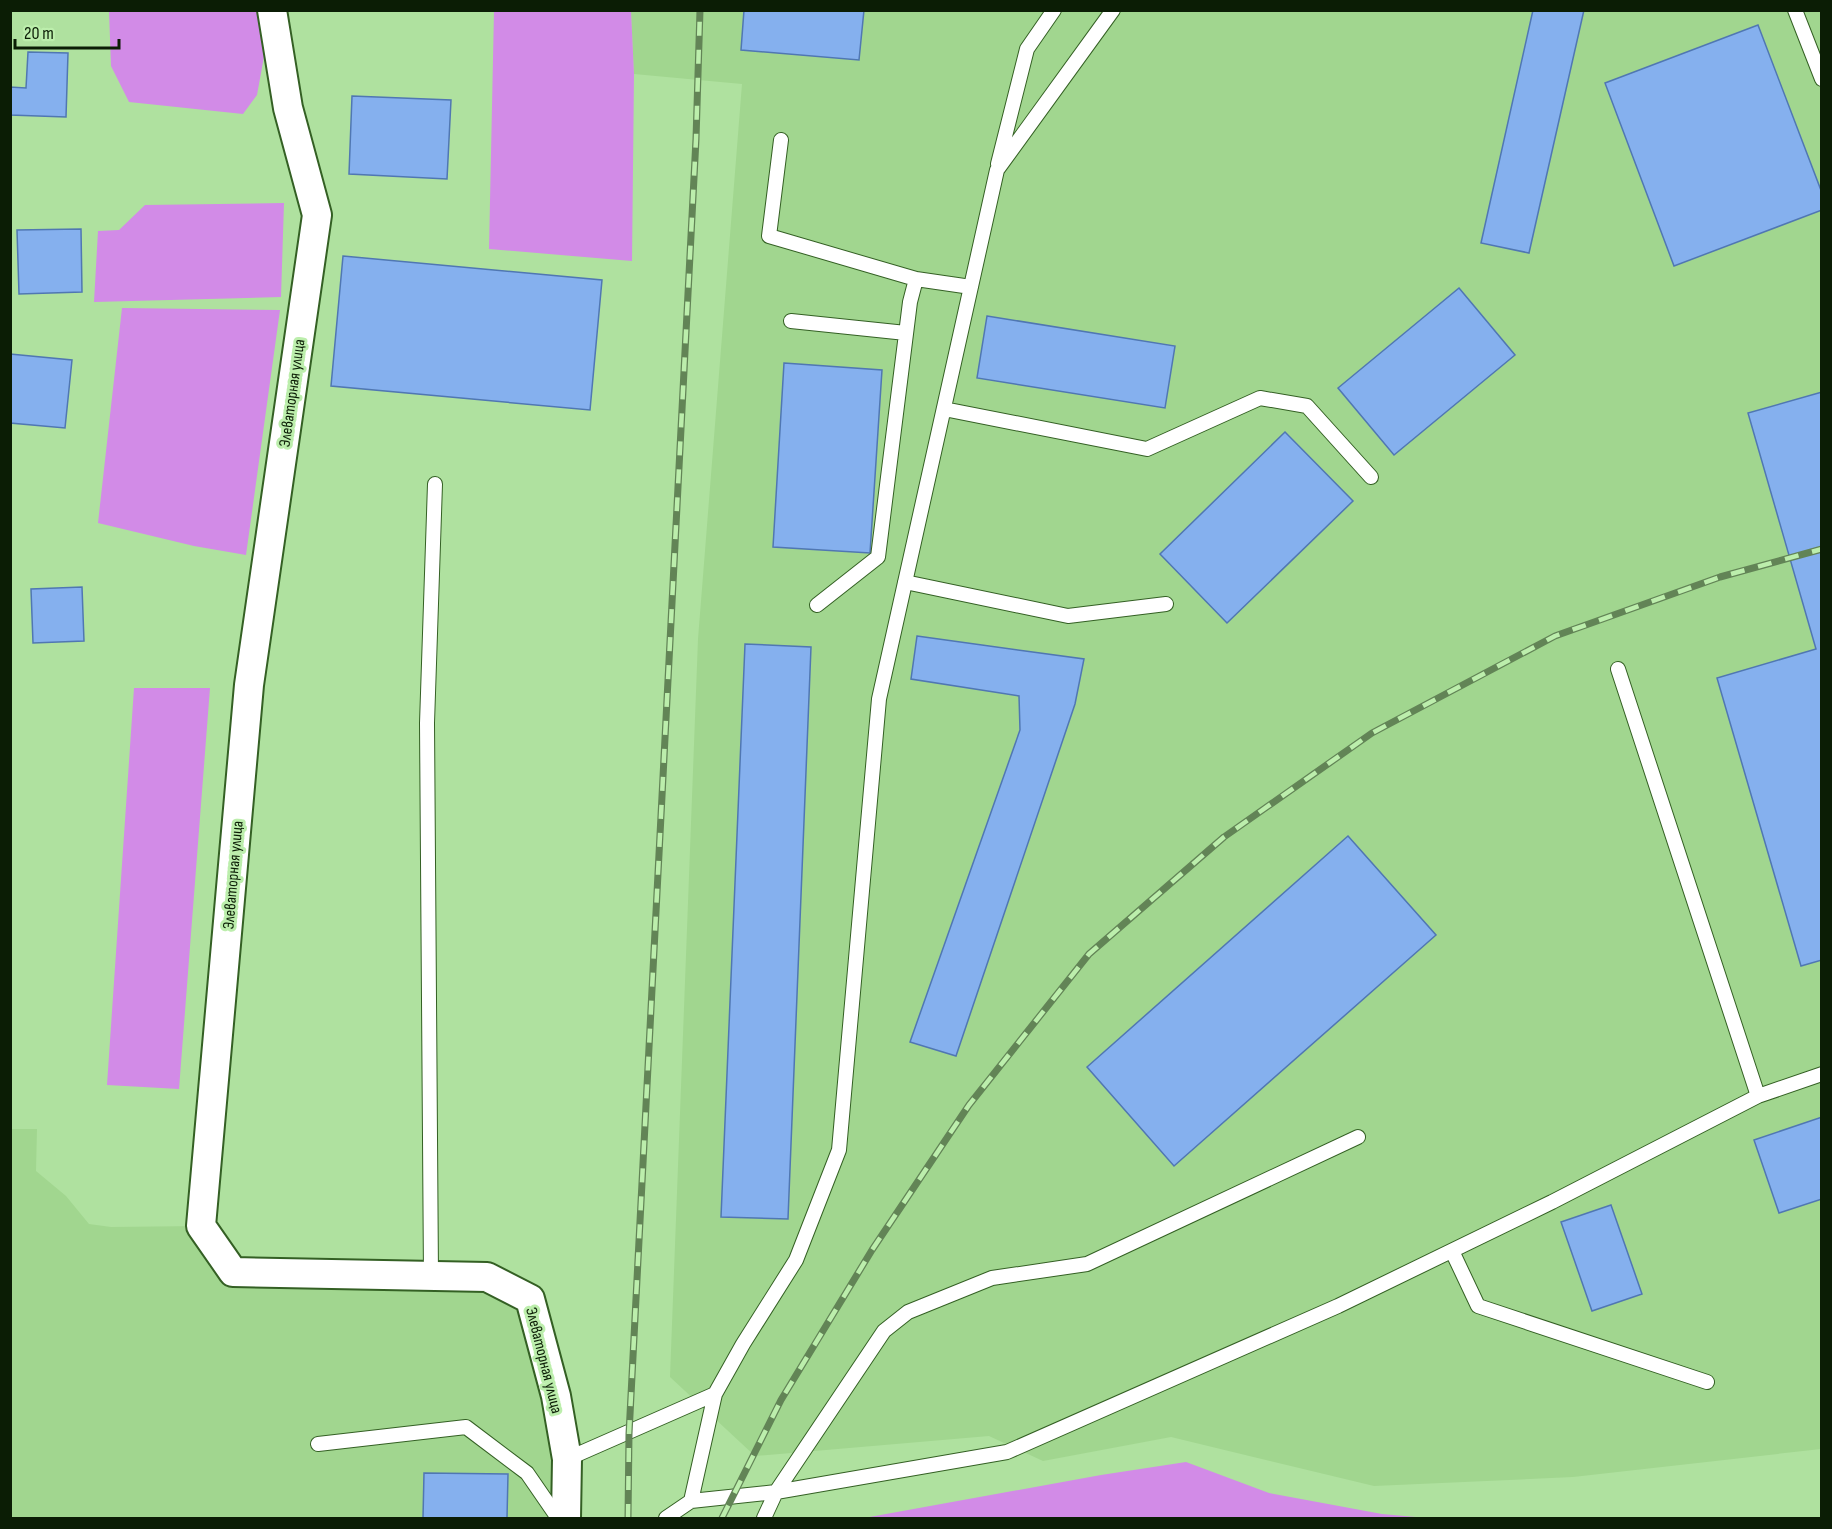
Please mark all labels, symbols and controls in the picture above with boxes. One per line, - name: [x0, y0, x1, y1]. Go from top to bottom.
- scale bar: [15, 12, 118, 50]
- text: 20 m: [24, 23, 54, 44]
- street label: Элеваторная улица: [276, 338, 309, 448]
- street label: Элеваторная улица: [219, 820, 248, 930]
- street label: Элеваторная улица: [521, 1305, 566, 1415]

